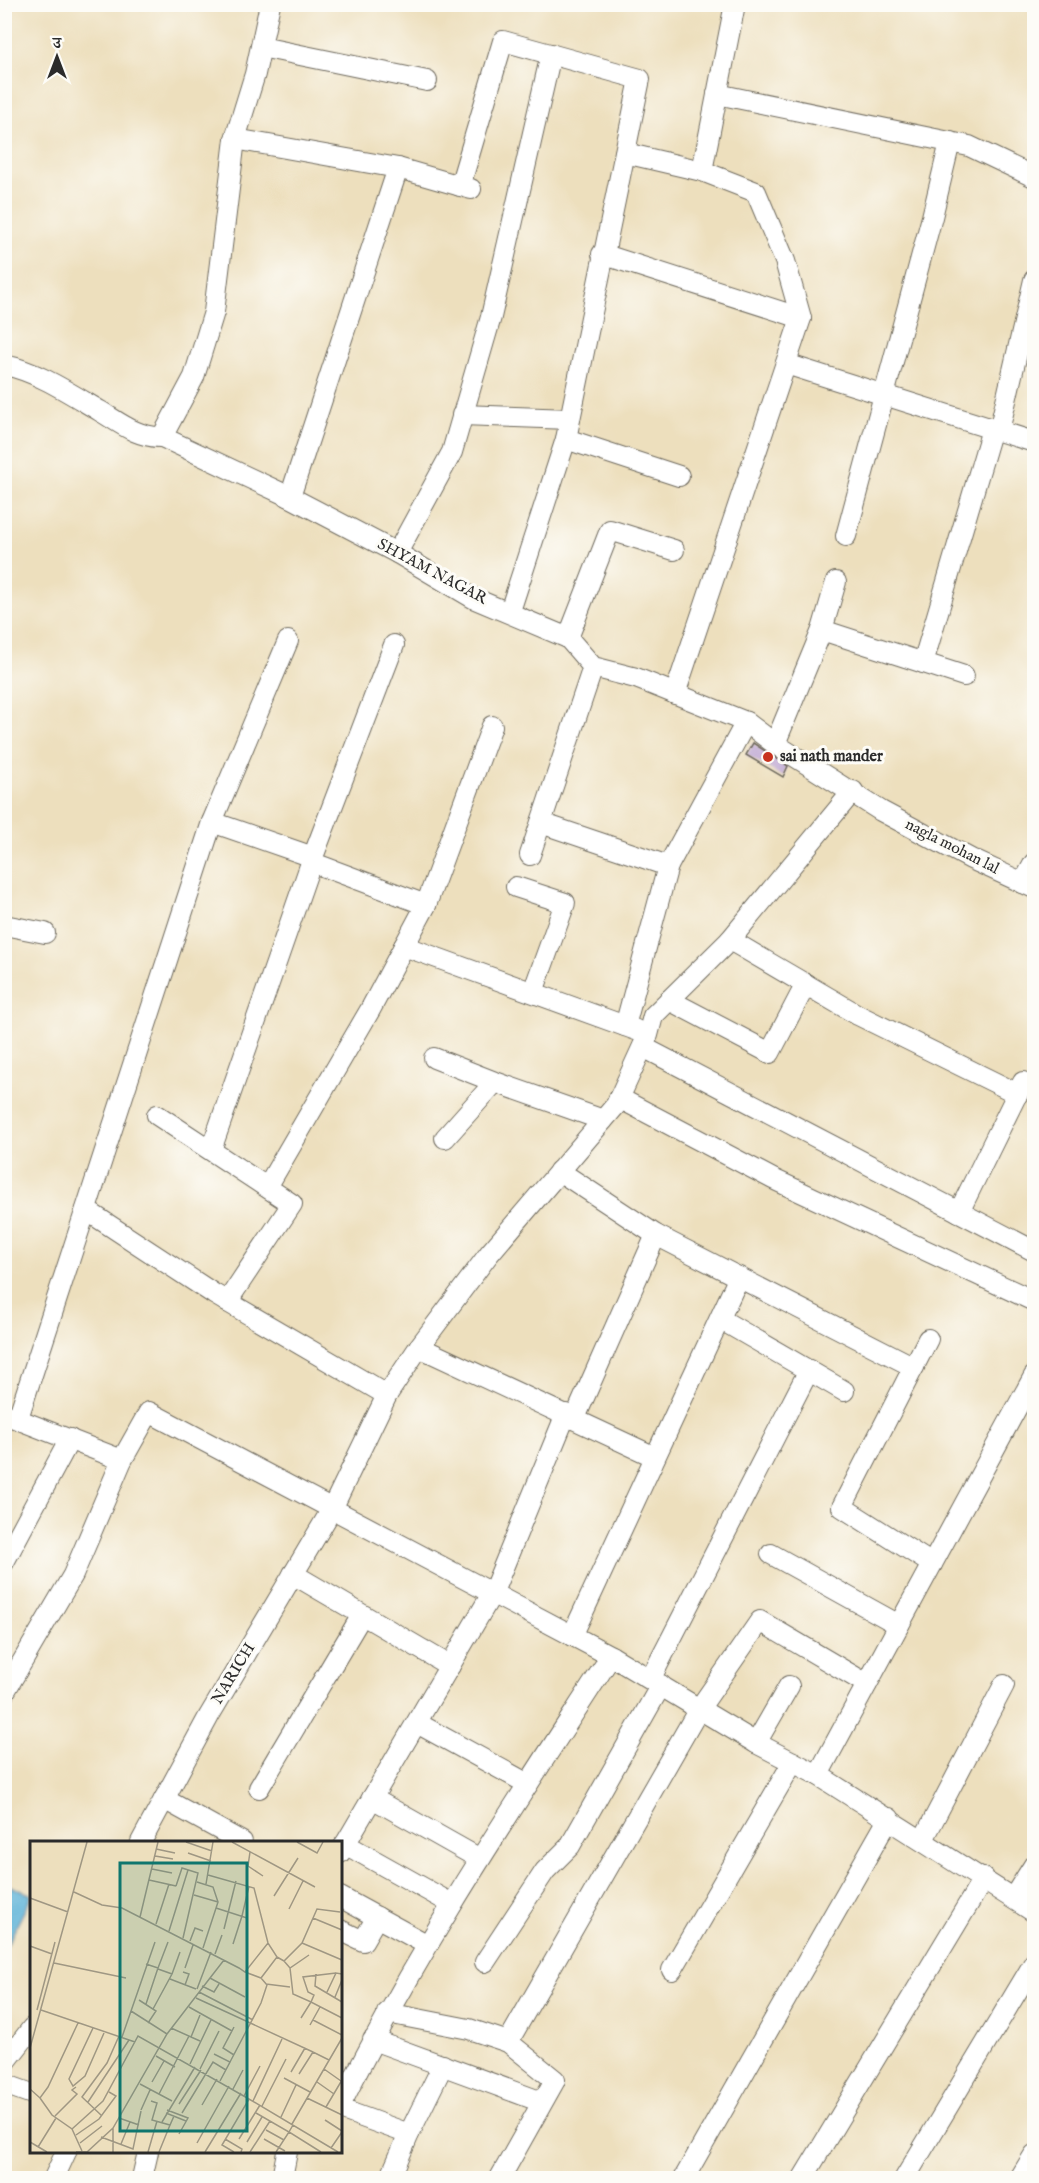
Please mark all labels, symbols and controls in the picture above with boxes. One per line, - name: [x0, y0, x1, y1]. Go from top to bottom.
- north arrow: [27, 27, 87, 87]
- text: उ: [52, 34, 63, 54]
- street label: SHYAM NAGAR: [374, 535, 491, 610]
- place label: sai nath mander: [780, 747, 883, 767]
- marker: sai nath mander: [761, 750, 775, 764]
- street label: nagla mohan lal: [902, 815, 1003, 880]
- street label: NARICH: [208, 1639, 260, 1708]
- inset map: [30, 1841, 342, 2153]

